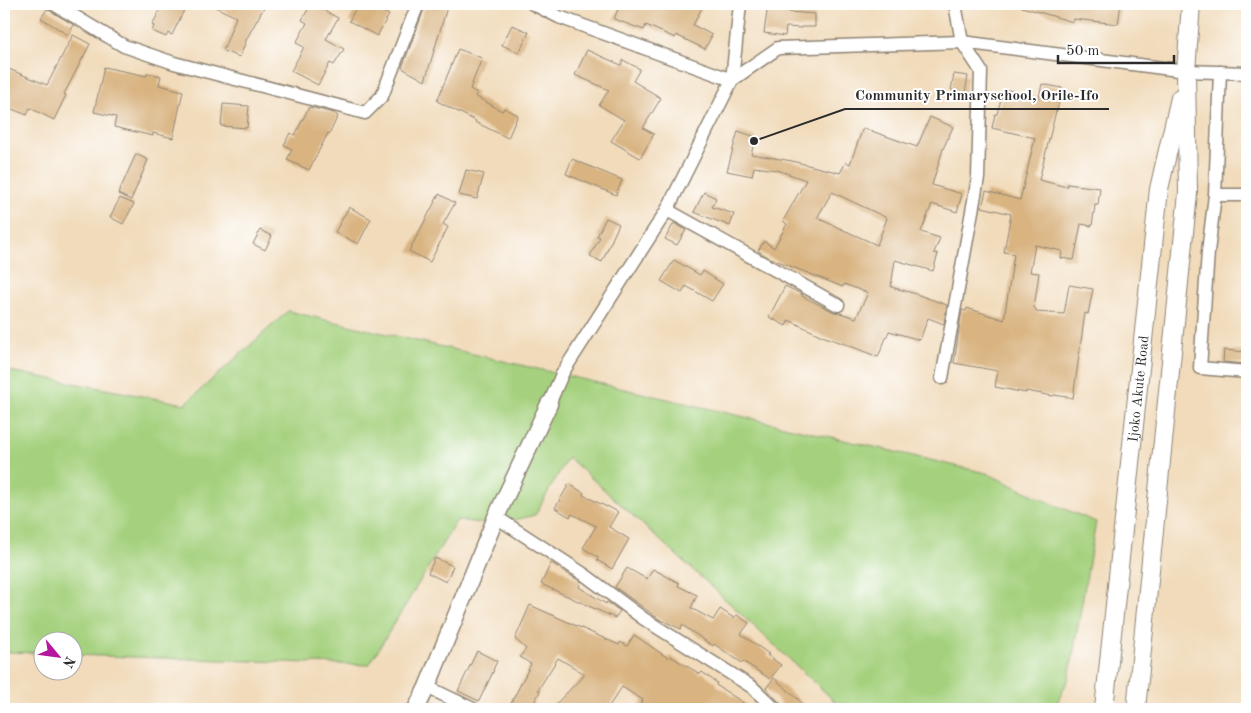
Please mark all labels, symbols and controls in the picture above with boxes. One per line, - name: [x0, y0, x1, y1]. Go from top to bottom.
- scale bar: [1058, 32, 1175, 64]
- text: 50 m: [1066, 44, 1100, 59]
- callout: Community Primaryschool, Orile-Ifo: [845, 79, 1109, 109]
- text: Community Primaryschool, Orile-Ifo: [855, 89, 1099, 104]
- street label: Ijoko Akute Road: [1126, 335, 1151, 443]
- north arrow: [32, 630, 82, 680]
- text: N: [60, 654, 77, 670]

